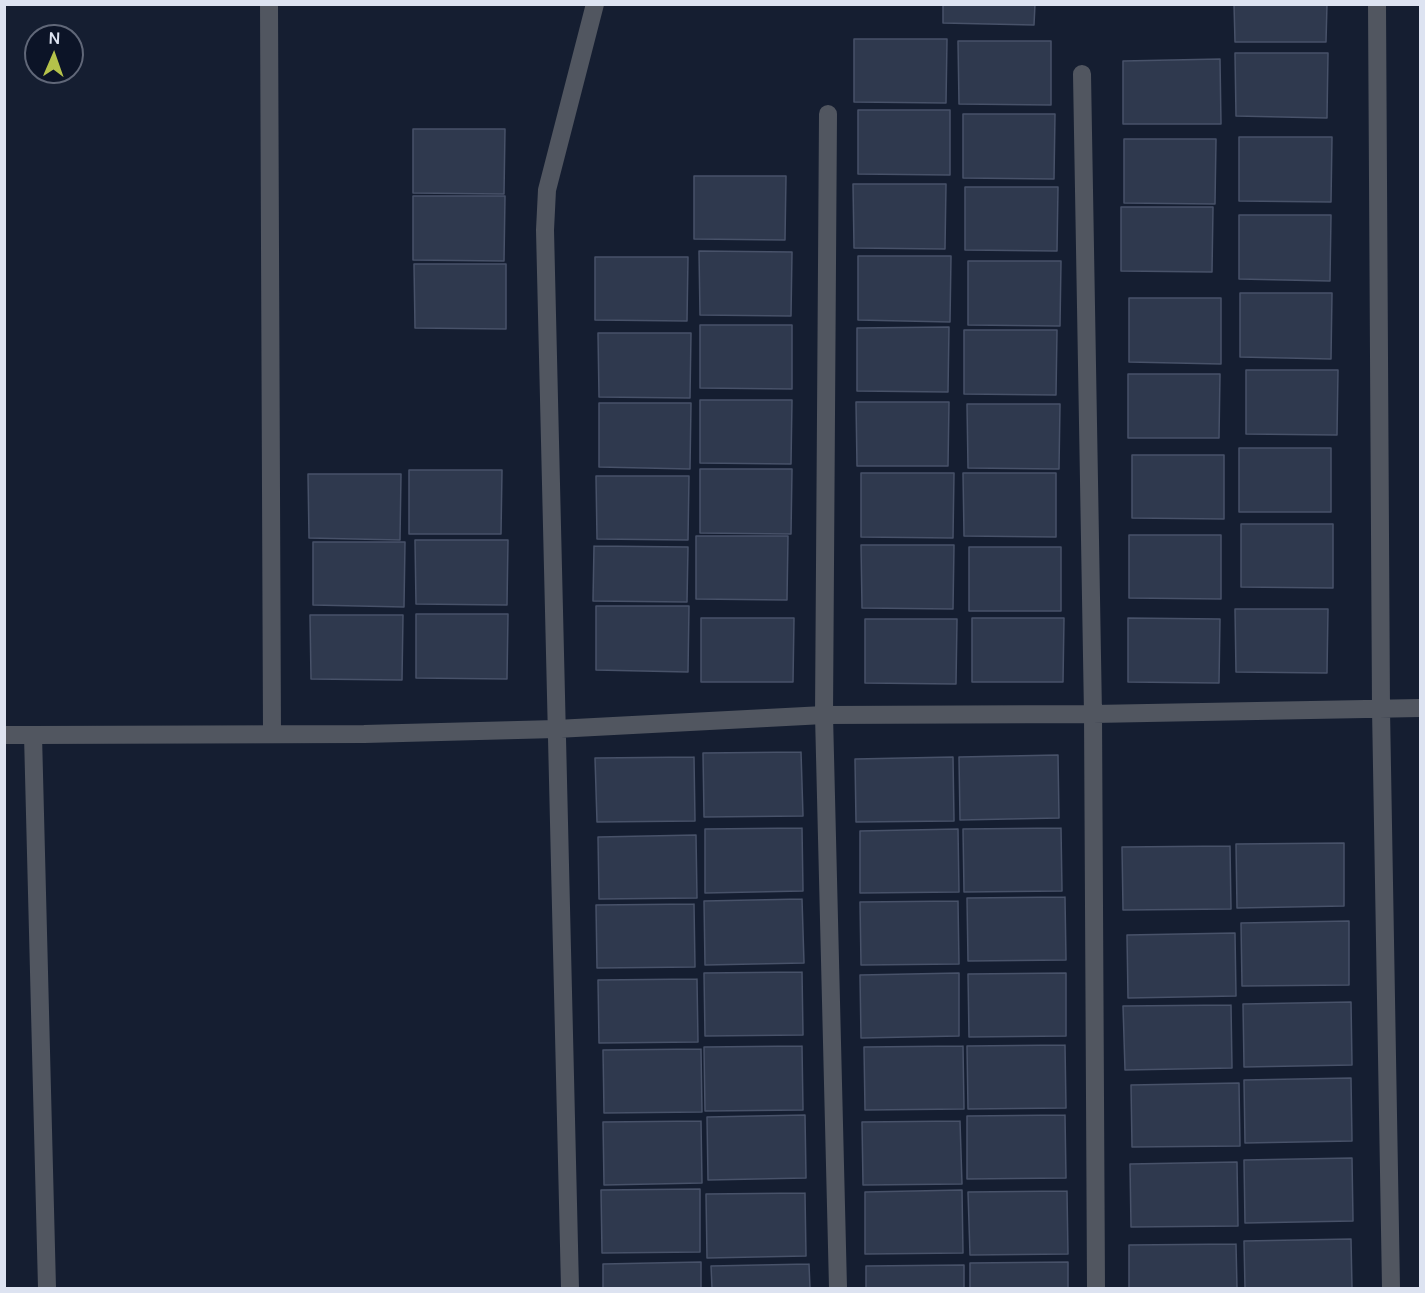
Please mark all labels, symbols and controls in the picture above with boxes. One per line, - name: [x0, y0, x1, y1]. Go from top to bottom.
- north arrow: [24, 24, 84, 84]
- text: N: [48, 27, 61, 49]

